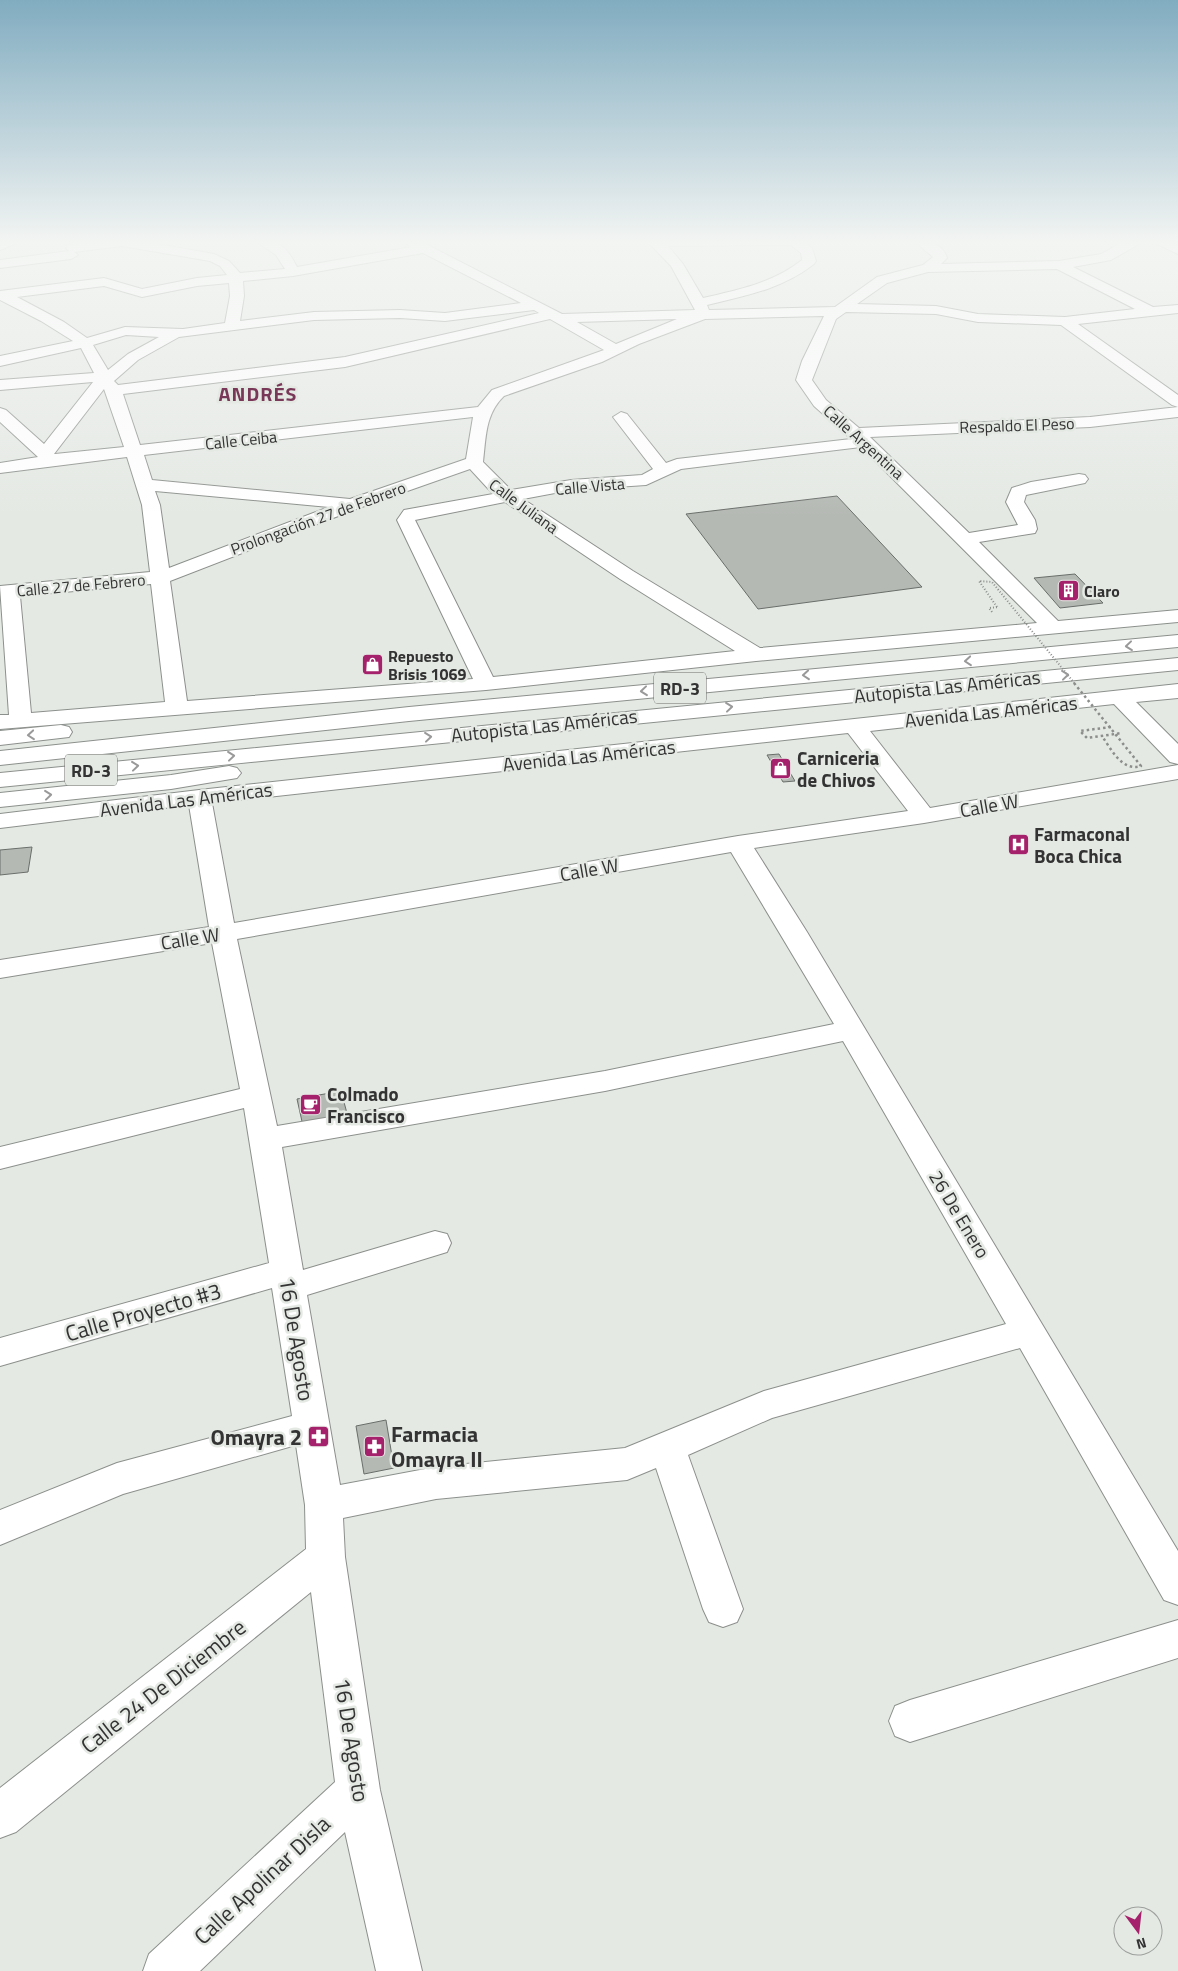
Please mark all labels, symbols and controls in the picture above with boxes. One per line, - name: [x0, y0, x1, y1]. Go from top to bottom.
- district label: ANDRÉS: [218, 378, 298, 409]
- street label: Calle Argentina: [818, 399, 910, 485]
- street label: Respaldo El Peso: [959, 411, 1075, 439]
- street label: Calle Ceiba: [204, 424, 278, 456]
- street label: Calle Vista: [554, 471, 626, 501]
- street label: Calle Juliana: [484, 473, 564, 539]
- street label: Prolongación 27 de Febrero: [227, 475, 409, 561]
- street label: Calle 27 de Febrero: [16, 567, 146, 603]
- building icon: Claro: [1056, 579, 1080, 603]
- place label: Claro: [1084, 579, 1120, 603]
- one-way arrow: [1125, 640, 1133, 651]
- place label: Repuesto Brisis 1069: [388, 644, 466, 686]
- shop icon: Repuesto Brisis 1069: [360, 653, 384, 677]
- one-way arrow: [963, 655, 971, 666]
- street label: Autopista Las Américas: [852, 662, 1042, 710]
- one-way arrow: [1061, 669, 1069, 680]
- one-way arrow: [802, 670, 810, 681]
- road number: RD-3: [654, 672, 706, 704]
- one-way arrow: [640, 685, 648, 696]
- street label: Avenida Las Américas: [903, 687, 1079, 734]
- street label: Autopista Las Américas: [449, 701, 639, 749]
- one-way arrow: [725, 702, 733, 713]
- one-way arrow: [27, 729, 35, 740]
- street label: Avenida Las Américas: [501, 731, 677, 778]
- one-way arrow: [424, 732, 432, 743]
- place label: Carniceria de Chivos: [797, 743, 880, 794]
- one-way arrow: [227, 751, 235, 762]
- road number: RD-3: [65, 754, 117, 786]
- shop icon: Carniceria de Chivos: [769, 756, 793, 780]
- one-way arrow: [132, 761, 140, 772]
- street label: Avenida Las Américas: [98, 774, 274, 824]
- street label: Calle W: [957, 786, 1021, 824]
- one-way arrow: [45, 790, 53, 801]
- place label: Farmaconal Boca Chica: [1034, 819, 1130, 870]
- hospital icon: Farmaconal Boca Chica: [1006, 832, 1030, 856]
- street label: Calle W: [557, 850, 621, 888]
- street label: Calle W: [158, 919, 222, 957]
- place label: Colmado Francisco: [327, 1079, 405, 1130]
- cafe icon: Colmado Francisco: [299, 1092, 323, 1116]
- street label: 26 De Enero: [922, 1164, 998, 1264]
- street label: Calle Proyecto #3: [61, 1273, 225, 1351]
- street label: 16 De Agosto: [270, 1275, 324, 1403]
- place label: Farmacia Omayra II: [391, 1417, 483, 1476]
- place label: Omayra 2: [211, 1420, 302, 1454]
- pharmacy icon: Omayra 2: [306, 1425, 330, 1449]
- pharmacy icon: Farmacia Omayra II: [363, 1435, 387, 1459]
- street label: Calle 24 De Diciembre: [73, 1611, 253, 1761]
- street label: 16 De Agosto: [325, 1676, 379, 1804]
- street label: Calle Apolinar Disla: [186, 1808, 338, 1952]
- north arrow: [1113, 1906, 1163, 1956]
- text: N: [1134, 1933, 1149, 1955]

